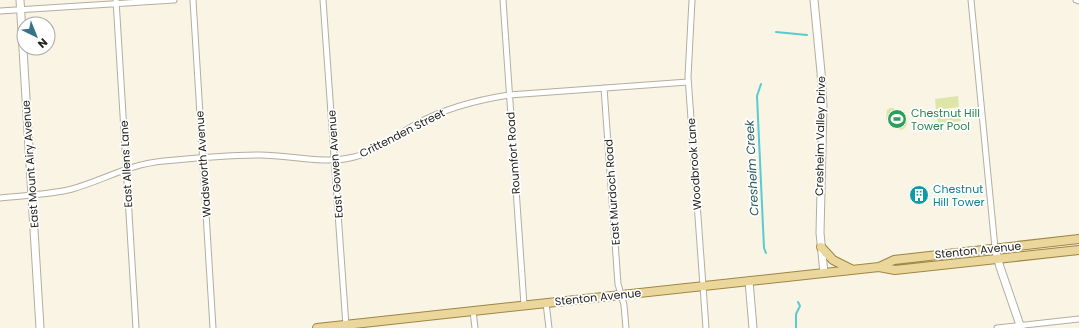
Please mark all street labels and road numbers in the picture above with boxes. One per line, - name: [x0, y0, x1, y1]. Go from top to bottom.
- street label: Cresheim Valley Drive: [811, 76, 829, 196]
- street label: East Mount Airy Avenue: [18, 99, 42, 228]
- street label: Crittenden Street: [357, 105, 447, 161]
- street label: East Gowen Avenue: [323, 109, 347, 219]
- street label: Wadsworth Avenue: [191, 110, 215, 218]
- street label: Roumfort Road: [502, 111, 524, 195]
- street label: Woodbrook Lane: [683, 117, 705, 211]
- street label: East Allens Lane: [116, 120, 136, 208]
- street label: East Murdoch Road: [600, 139, 624, 245]
- street label: Stenton Avenue: [934, 237, 1022, 262]
- street label: Stenton Avenue: [554, 284, 642, 309]

